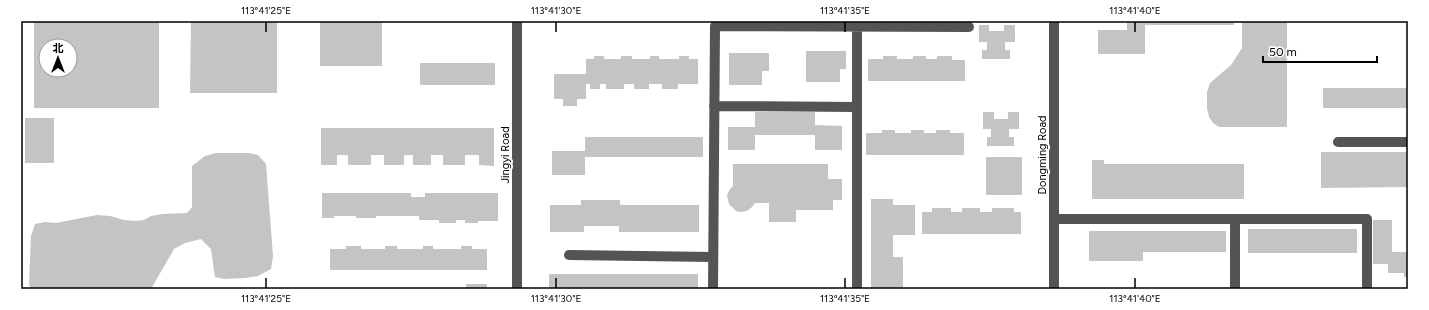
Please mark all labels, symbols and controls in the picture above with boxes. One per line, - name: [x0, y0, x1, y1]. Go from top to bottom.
- text: 113°41'25"E: [241, 4, 291, 17]
- text: 113°41'30"E: [531, 4, 581, 17]
- text: 113°41'35"E: [820, 4, 870, 17]
- text: 113°41'40"E: [1109, 4, 1161, 17]
- north arrow: [38, 38, 78, 78]
- scale bar: [1263, 38, 1377, 64]
- text: 北: [53, 42, 64, 55]
- text: 50 m: [1269, 45, 1297, 59]
- street label: Dongming Road: [1036, 115, 1049, 195]
- street label: Jingyi Road: [499, 126, 512, 184]
- text: 113°41'25"E: [241, 292, 291, 305]
- text: 113°41'30"E: [531, 292, 581, 305]
- text: 113°41'35"E: [820, 292, 870, 305]
- text: 113°41'40"E: [1109, 292, 1161, 305]

